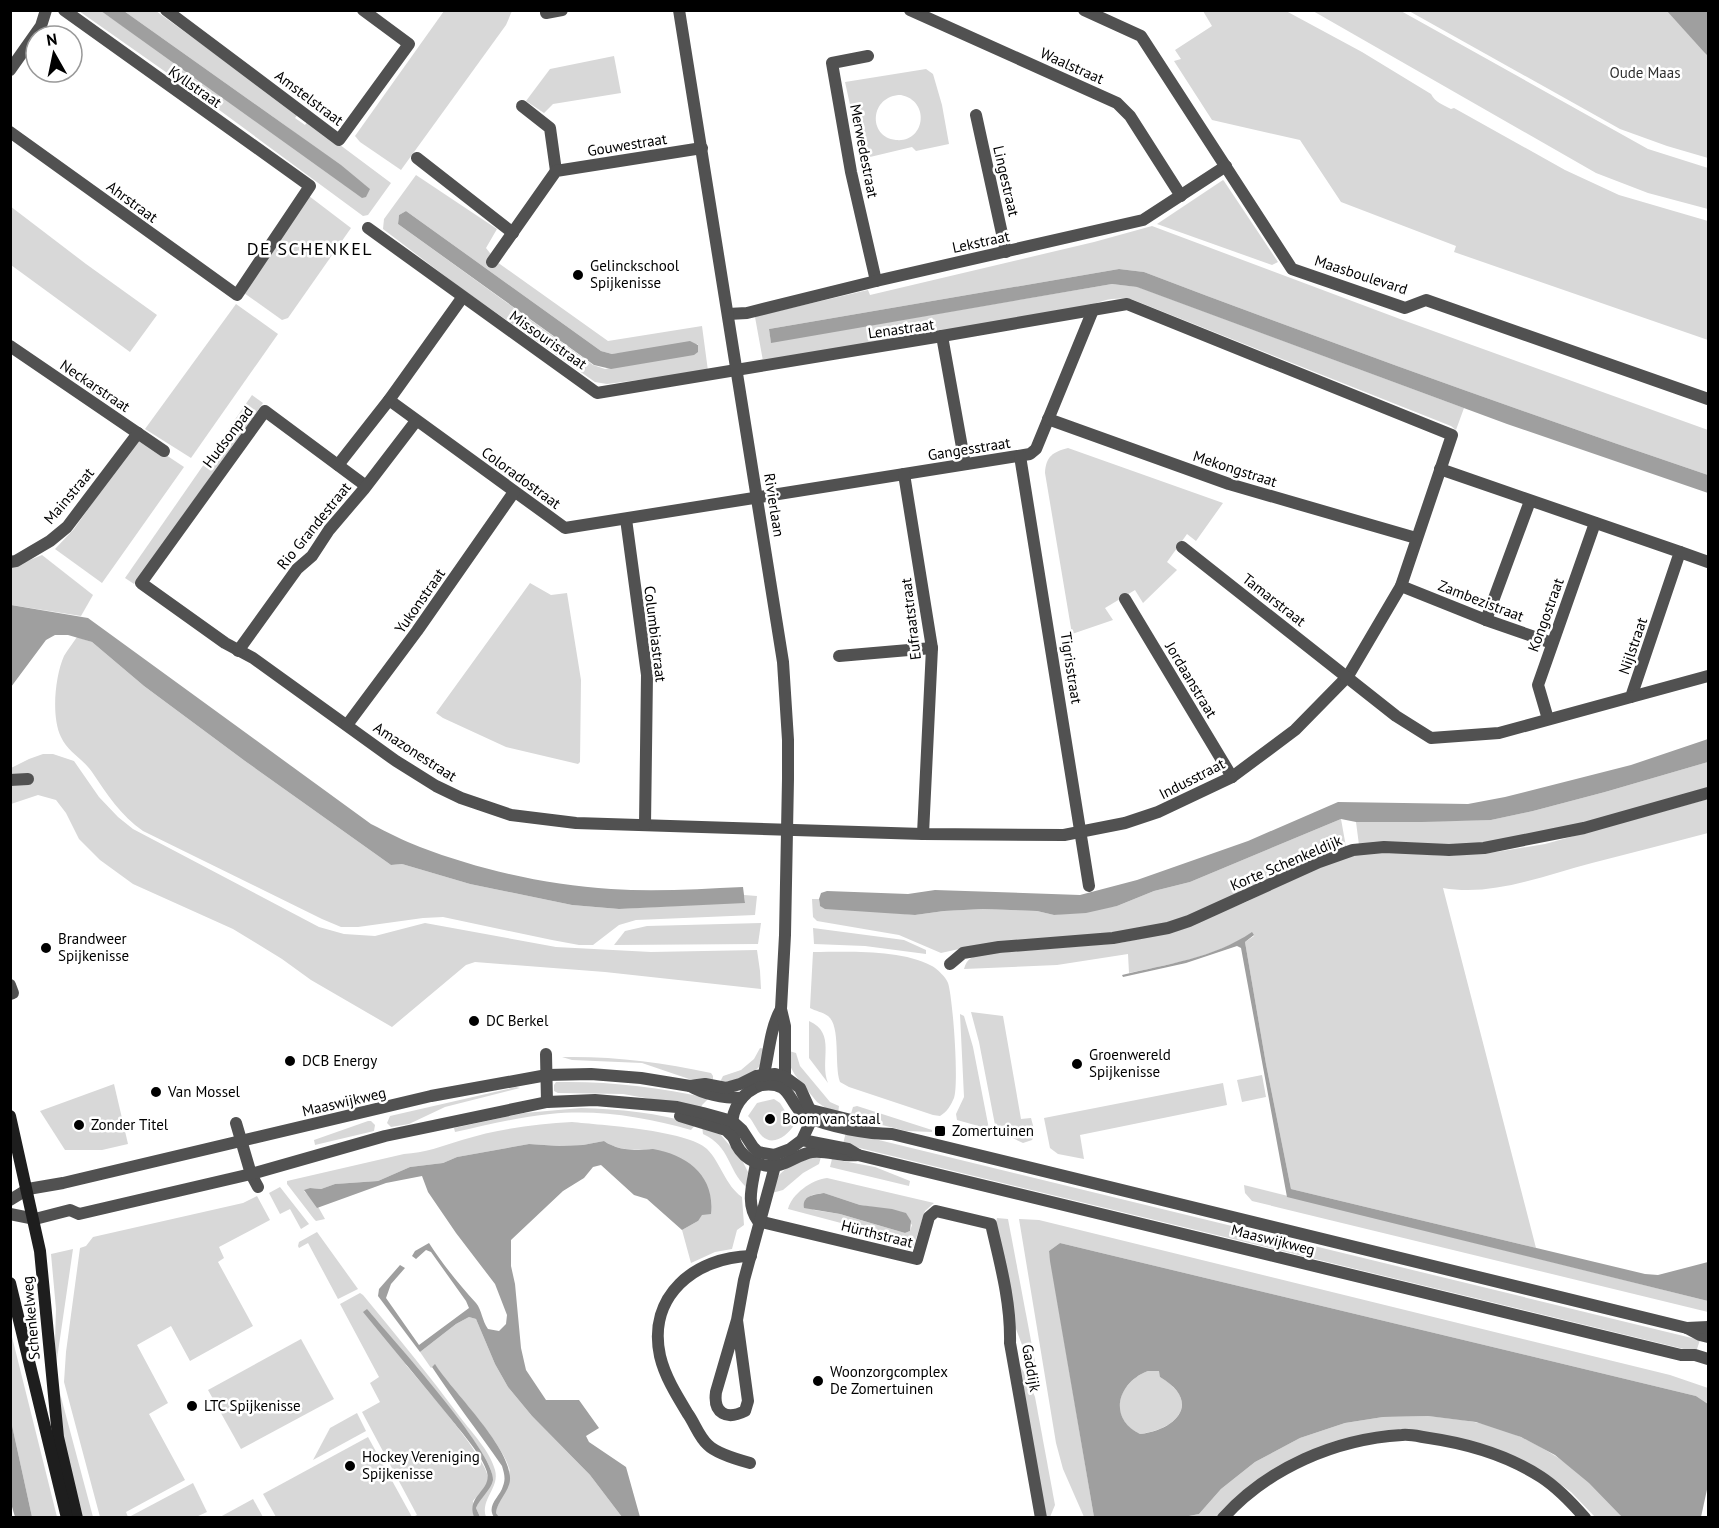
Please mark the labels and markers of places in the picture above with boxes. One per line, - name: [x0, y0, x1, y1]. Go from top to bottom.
- place label: Gelinckschool Spijkenisse: [590, 256, 680, 292]
- marker: Gelinckschool Spijkenisse: [571, 268, 585, 282]
- place label: Brandweer Spijkenisse: [58, 929, 129, 965]
- marker: Brandweer Spijkenisse: [39, 941, 53, 955]
- place label: DC Berkel: [486, 1011, 549, 1030]
- marker: DC Berkel: [467, 1014, 481, 1028]
- place label: Groenwereld Spijkenisse: [1089, 1045, 1171, 1081]
- place label: DCB Energy: [302, 1051, 377, 1070]
- marker: DCB Energy: [283, 1054, 297, 1068]
- marker: Groenwereld Spijkenisse: [1070, 1057, 1084, 1071]
- place label: Van Mossel: [167, 1082, 241, 1101]
- marker: Van Mossel: [149, 1085, 163, 1099]
- place label: Boom van staal: [782, 1109, 881, 1128]
- marker: Boom van staal: [763, 1112, 777, 1126]
- place label: Zonder Titel: [91, 1115, 169, 1134]
- marker: Zonder Titel: [72, 1118, 86, 1132]
- place label: Zomertuinen: [952, 1121, 1034, 1140]
- marker: Zomertuinen: [933, 1124, 947, 1138]
- place label: Woonzorgcomplex De Zomertuinen: [830, 1362, 948, 1398]
- marker: Woonzorgcomplex De Zomertuinen: [811, 1374, 825, 1388]
- place label: LTC Spijkenisse: [204, 1396, 301, 1415]
- marker: LTC Spijkenisse: [185, 1399, 199, 1413]
- place label: Hockey Vereniging Spijkenisse: [362, 1447, 480, 1483]
- marker: Hockey Vereniging Spijkenisse: [343, 1459, 357, 1473]

